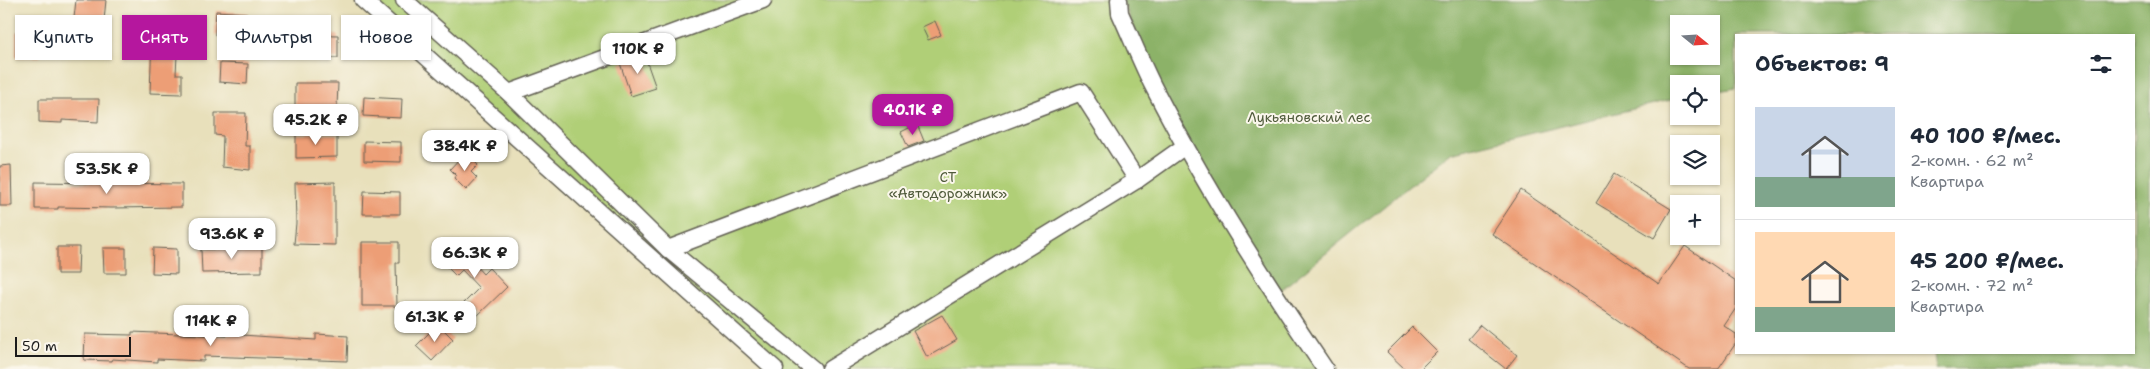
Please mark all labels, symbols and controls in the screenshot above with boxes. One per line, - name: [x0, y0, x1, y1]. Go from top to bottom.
- chip: Купить: [15, 15, 112, 60]
- chip: Снять: [122, 15, 207, 60]
- chip: Фильтры: [217, 15, 331, 60]
- chip: Новое: [341, 15, 431, 60]
- north arrow: [1670, 15, 1720, 65]
- map controls: [1670, 15, 1720, 245]
- pin: 110K ₽: [597, 32, 679, 75]
- text: 110K ₽: [612, 38, 664, 59]
- text: Объектов: 9: [1755, 50, 1889, 78]
- icon: filters: [2087, 50, 2115, 78]
- button: locate: [1670, 75, 1720, 125]
- pin: 40.1K ₽: [867, 94, 959, 136]
- text: 40.1K ₽: [883, 99, 943, 120]
- pin: 45.2K ₽: [270, 104, 362, 146]
- park label: Лукьяновский лес: [1248, 108, 1370, 126]
- text: 45.2K ₽: [284, 109, 348, 130]
- text: 40 100 ₽/мес.: [1910, 122, 2061, 150]
- icon: home: [1795, 127, 1855, 187]
- pin: 38.4K ₽: [419, 130, 511, 172]
- text: 38.4K ₽: [433, 135, 497, 156]
- button: layers: [1670, 135, 1720, 185]
- text: 2-комн. · 62 m²: [1910, 150, 2034, 171]
- pin: 53.5K ₽: [61, 152, 153, 195]
- text: 53.5K ₽: [76, 158, 138, 179]
- park label: СТ «Автодорожник»: [889, 168, 1007, 202]
- text: Квартира: [1910, 171, 1984, 192]
- button: +: [1670, 195, 1720, 245]
- pin: 93.6K ₽: [186, 218, 278, 260]
- text: 93.6K ₽: [200, 223, 264, 244]
- pin: 66.3K ₽: [429, 236, 521, 279]
- text: 66.3K ₽: [442, 242, 508, 263]
- text: 45 200 ₽/мес.: [1910, 247, 2064, 275]
- icon: home: [1795, 252, 1855, 312]
- text: 2-комн. · 72 m²: [1910, 275, 2033, 296]
- text: Квартира: [1910, 296, 1984, 317]
- pin: 61.3K ₽: [389, 300, 481, 343]
- pin: 114K ₽: [170, 304, 252, 347]
- text: 61.3K ₽: [405, 306, 465, 327]
- text: 114K ₽: [185, 310, 237, 331]
- scale bar: [15, 334, 131, 357]
- text: 50 m: [22, 337, 57, 355]

